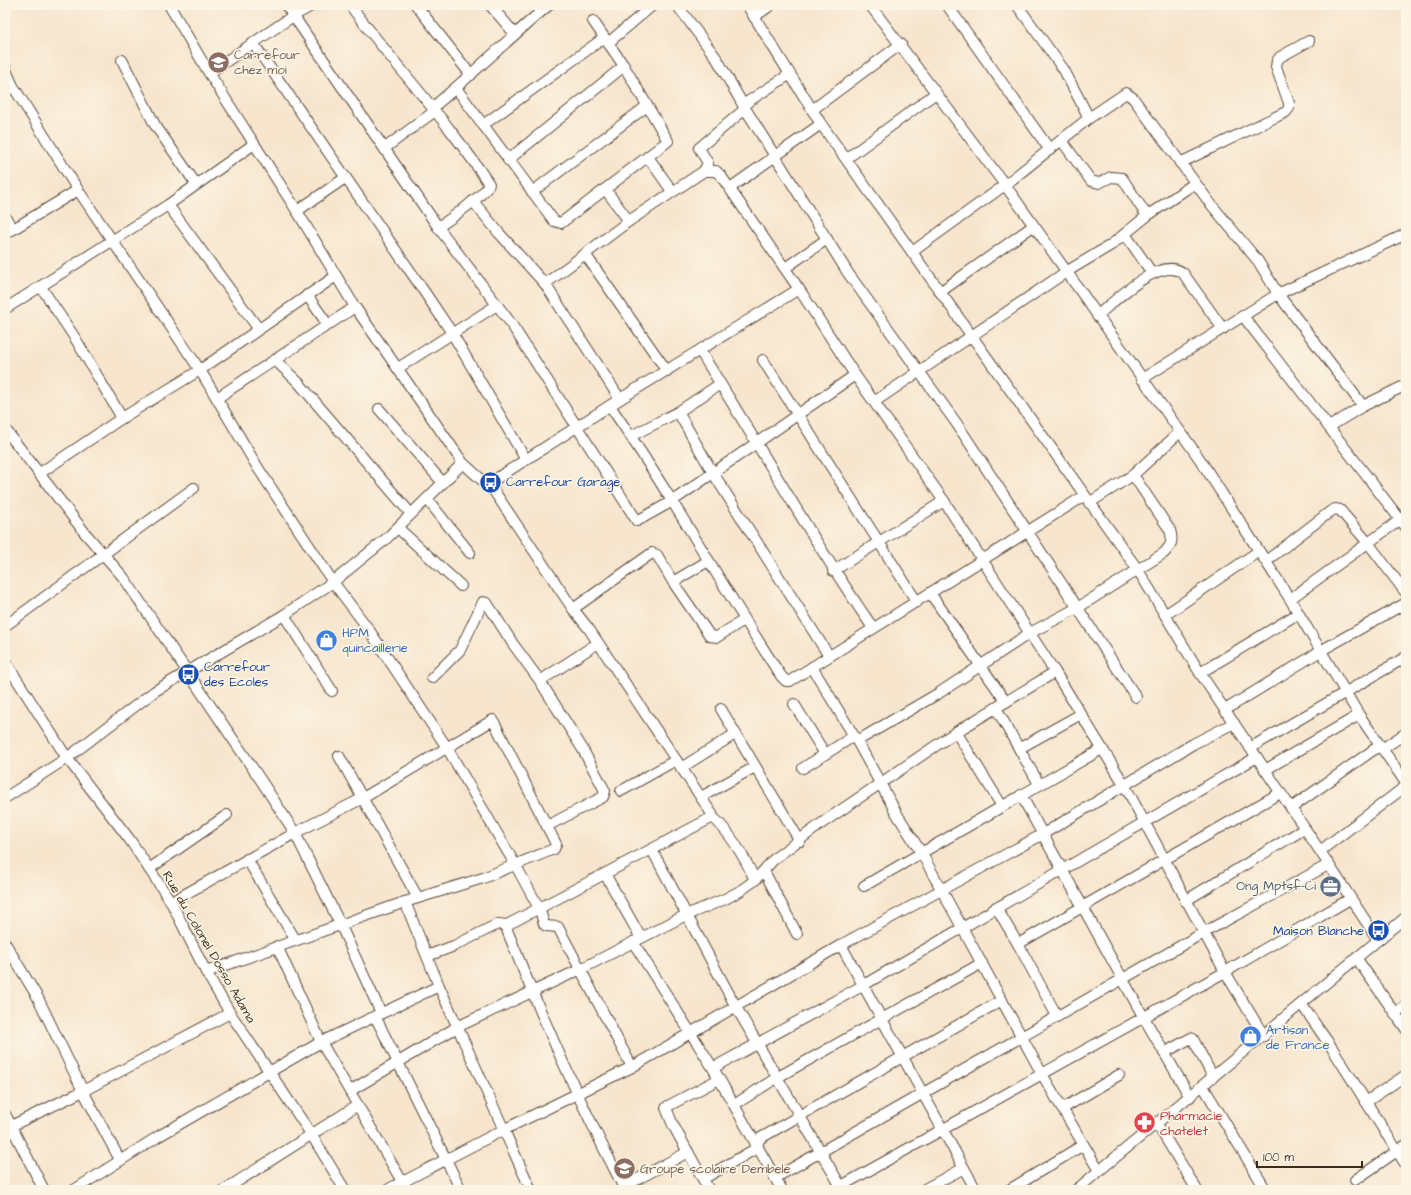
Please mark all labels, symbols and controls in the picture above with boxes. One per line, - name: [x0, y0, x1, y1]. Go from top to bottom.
- place label: Carrefour chez moi: [234, 46, 300, 79]
- school or university icon: Carrefour chez moi: [206, 49, 232, 75]
- bus stop icon: Carrefour Garage: [477, 469, 503, 495]
- place label: Carrefour Garage: [506, 473, 620, 492]
- place label: HPM quincaillerie: [342, 624, 408, 657]
- shop icon: HPM quincaillerie: [314, 627, 340, 653]
- place label: Carrefour des Ecoles: [204, 658, 270, 691]
- bus stop icon: Carrefour des Ecoles: [175, 661, 201, 687]
- street label: Rue du Colonel Dosso Adama: [158, 868, 260, 1027]
- office icon: Ong Mptsf-Ci: [1318, 873, 1344, 899]
- place label: Ong Mptsf-Ci: [1236, 877, 1316, 896]
- bus stop icon: Maison Blanche: [1366, 918, 1392, 944]
- place label: Maison Blanche: [1273, 922, 1364, 940]
- place label: Artisan de France: [1266, 1021, 1329, 1054]
- shop icon: Artisan de France: [1237, 1024, 1263, 1050]
- place label: Pharmacie chatelet: [1160, 1107, 1222, 1140]
- pharmacy icon: Pharmacie chatelet: [1131, 1110, 1157, 1136]
- scale bar: [1257, 1143, 1362, 1169]
- text: 100 m: [1263, 1149, 1294, 1166]
- school or university icon: Groupe scolaire Dembele: [612, 1156, 638, 1182]
- place label: Groupe scolaire Dembele: [640, 1160, 791, 1178]

